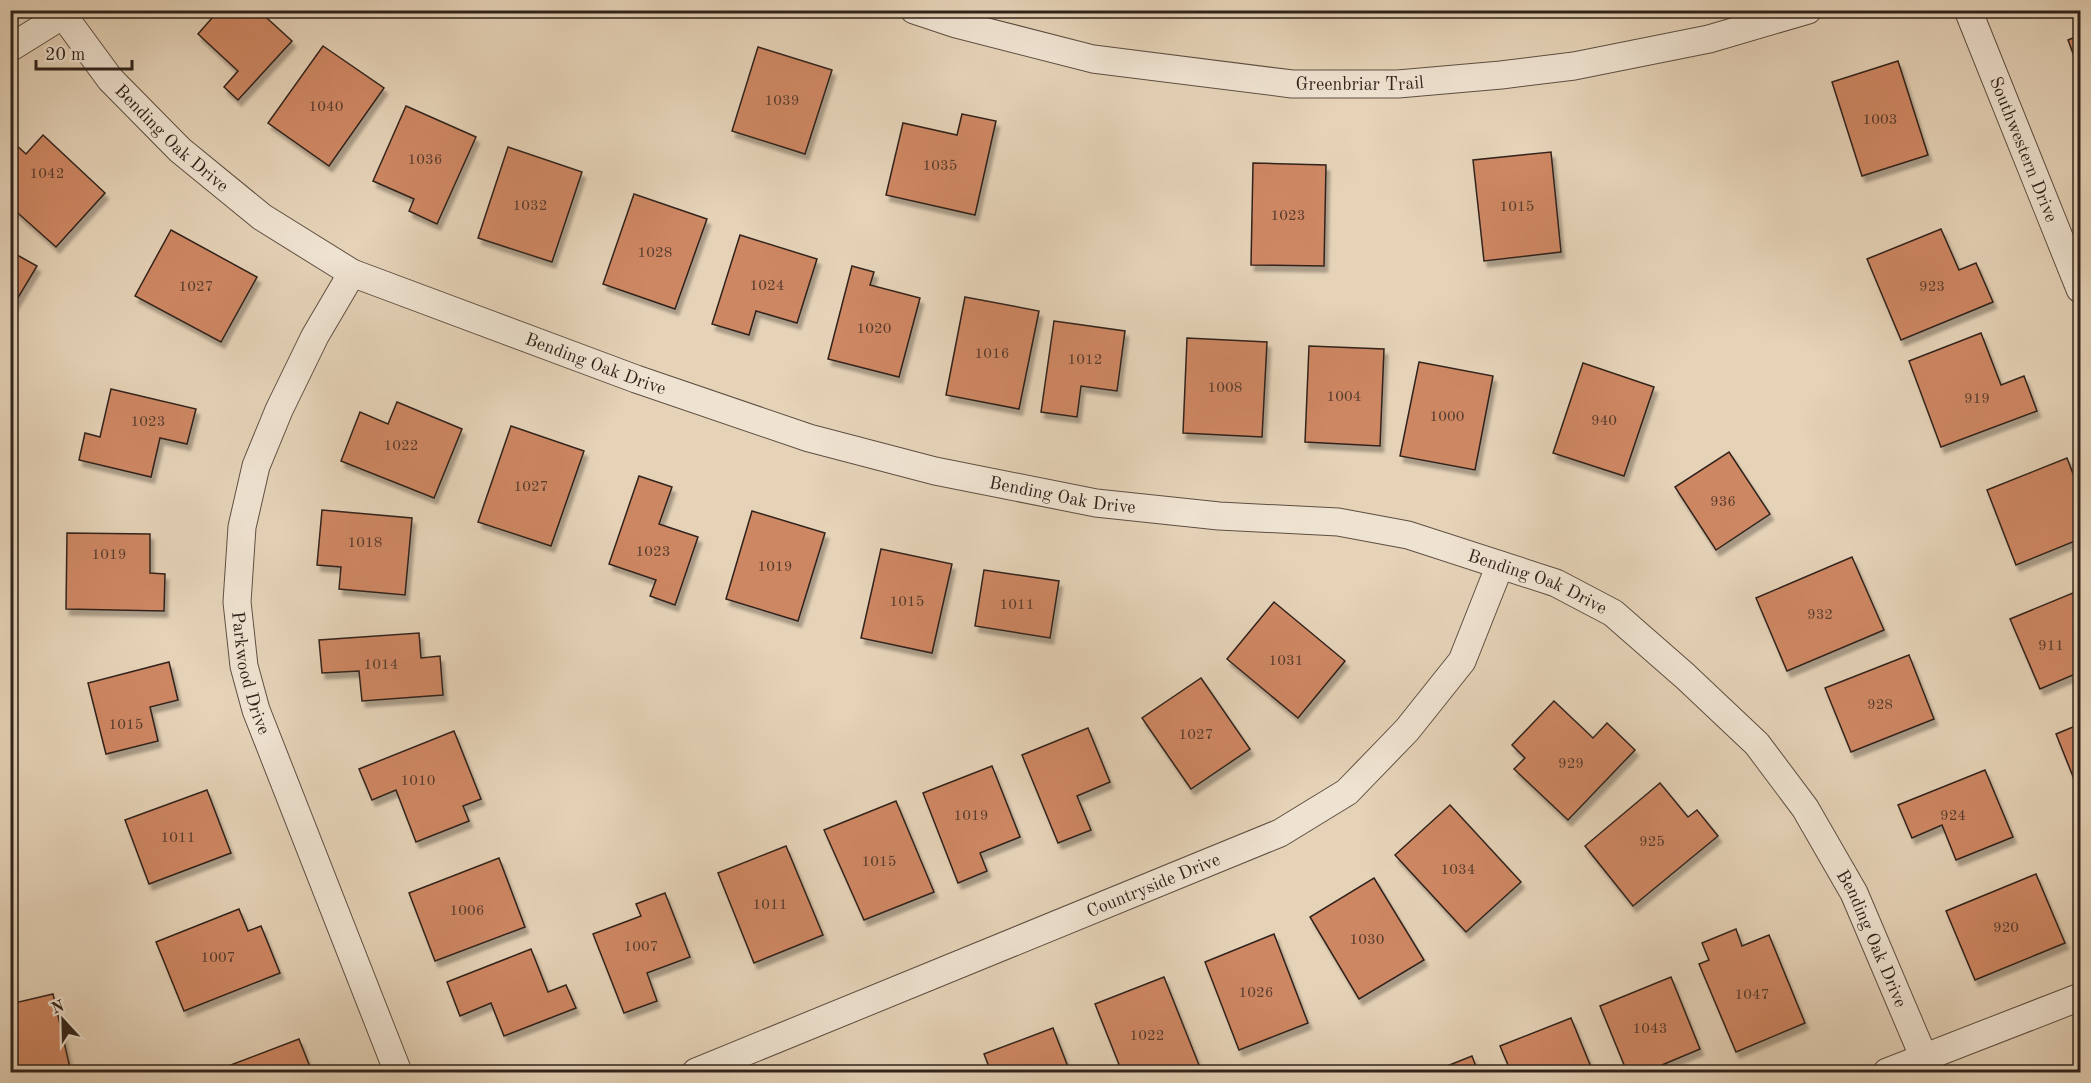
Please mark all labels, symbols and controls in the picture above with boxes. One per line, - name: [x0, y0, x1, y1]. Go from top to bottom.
- scale bar: [36, 33, 132, 71]
- text: 20 m: [45, 46, 85, 64]
- street label: Greenbriar Trail: [1296, 74, 1425, 94]
- street label: Southwestern Drive: [1986, 74, 2060, 225]
- street label: Bending Oak Drive: [111, 81, 232, 196]
- house number: 1039: [765, 94, 799, 109]
- house number: 1040: [309, 100, 343, 115]
- house number: 1003: [1863, 113, 1897, 128]
- house number: 1036: [408, 153, 442, 168]
- house number: 1035: [923, 159, 957, 174]
- house number: 1042: [30, 167, 64, 182]
- house number: 1032: [513, 199, 547, 214]
- house number: 1015: [1500, 200, 1534, 215]
- house number: 1023: [1271, 209, 1305, 224]
- house number: 1028: [638, 246, 672, 261]
- house number: 1024: [750, 279, 784, 294]
- house number: 1027: [179, 280, 213, 295]
- house number: 923: [1919, 280, 1945, 295]
- house number: 1020: [857, 322, 891, 337]
- street label: Bending Oak Drive: [523, 330, 668, 399]
- house number: 1016: [975, 347, 1009, 362]
- house number: 1012: [1068, 353, 1102, 368]
- house number: 1008: [1208, 381, 1242, 396]
- house number: 1004: [1327, 390, 1361, 405]
- house number: 919: [1964, 392, 1990, 407]
- house number: 1000: [1430, 410, 1464, 425]
- house number: 940: [1591, 414, 1617, 429]
- house number: 1023: [131, 415, 165, 430]
- house number: 1022: [384, 439, 418, 454]
- street label: Bending Oak Drive: [988, 474, 1137, 517]
- house number: 1027: [514, 480, 548, 495]
- house number: 936: [1710, 495, 1736, 510]
- house number: 1018: [348, 536, 382, 551]
- house number: 1023: [636, 545, 670, 560]
- street label: Bending Oak Drive: [1465, 547, 1610, 618]
- house number: 1019: [92, 548, 126, 563]
- house number: 1019: [758, 560, 792, 575]
- house number: 1015: [890, 595, 924, 610]
- house number: 1011: [1000, 598, 1034, 613]
- house number: 932: [1807, 608, 1833, 623]
- street label: Parkwood Drive: [228, 611, 273, 737]
- house number: 911: [2038, 639, 2064, 654]
- house number: 1031: [1269, 654, 1303, 669]
- house number: 1014: [364, 658, 398, 673]
- house number: 928: [1867, 698, 1893, 713]
- house number: 1015: [109, 718, 143, 733]
- house number: 1027: [1179, 728, 1213, 743]
- house number: 929: [1558, 757, 1584, 772]
- house number: 1010: [401, 774, 435, 789]
- house number: 1019: [954, 809, 988, 824]
- house number: 924: [1940, 809, 1966, 824]
- house number: 1011: [161, 831, 195, 846]
- house number: 925: [1639, 835, 1665, 850]
- street label: Countryside Drive: [1084, 851, 1223, 921]
- house number: 1015: [862, 855, 896, 870]
- house number: 1034: [1441, 863, 1475, 878]
- street label: Bending Oak Drive: [1833, 867, 1909, 1010]
- house number: 1011: [753, 898, 787, 913]
- house number: 1006: [450, 904, 484, 919]
- house number: 920: [1993, 921, 2019, 936]
- house number: 1030: [1350, 933, 1384, 948]
- house number: 1007: [624, 940, 658, 955]
- house number: 1007: [201, 951, 235, 966]
- house number: 1026: [1239, 986, 1273, 1001]
- house number: 1047: [1735, 988, 1769, 1003]
- north arrow: [33, 990, 93, 1050]
- text: N: [49, 998, 68, 1018]
- house number: 1043: [1633, 1022, 1667, 1037]
- house number: 1022: [1130, 1029, 1164, 1044]

